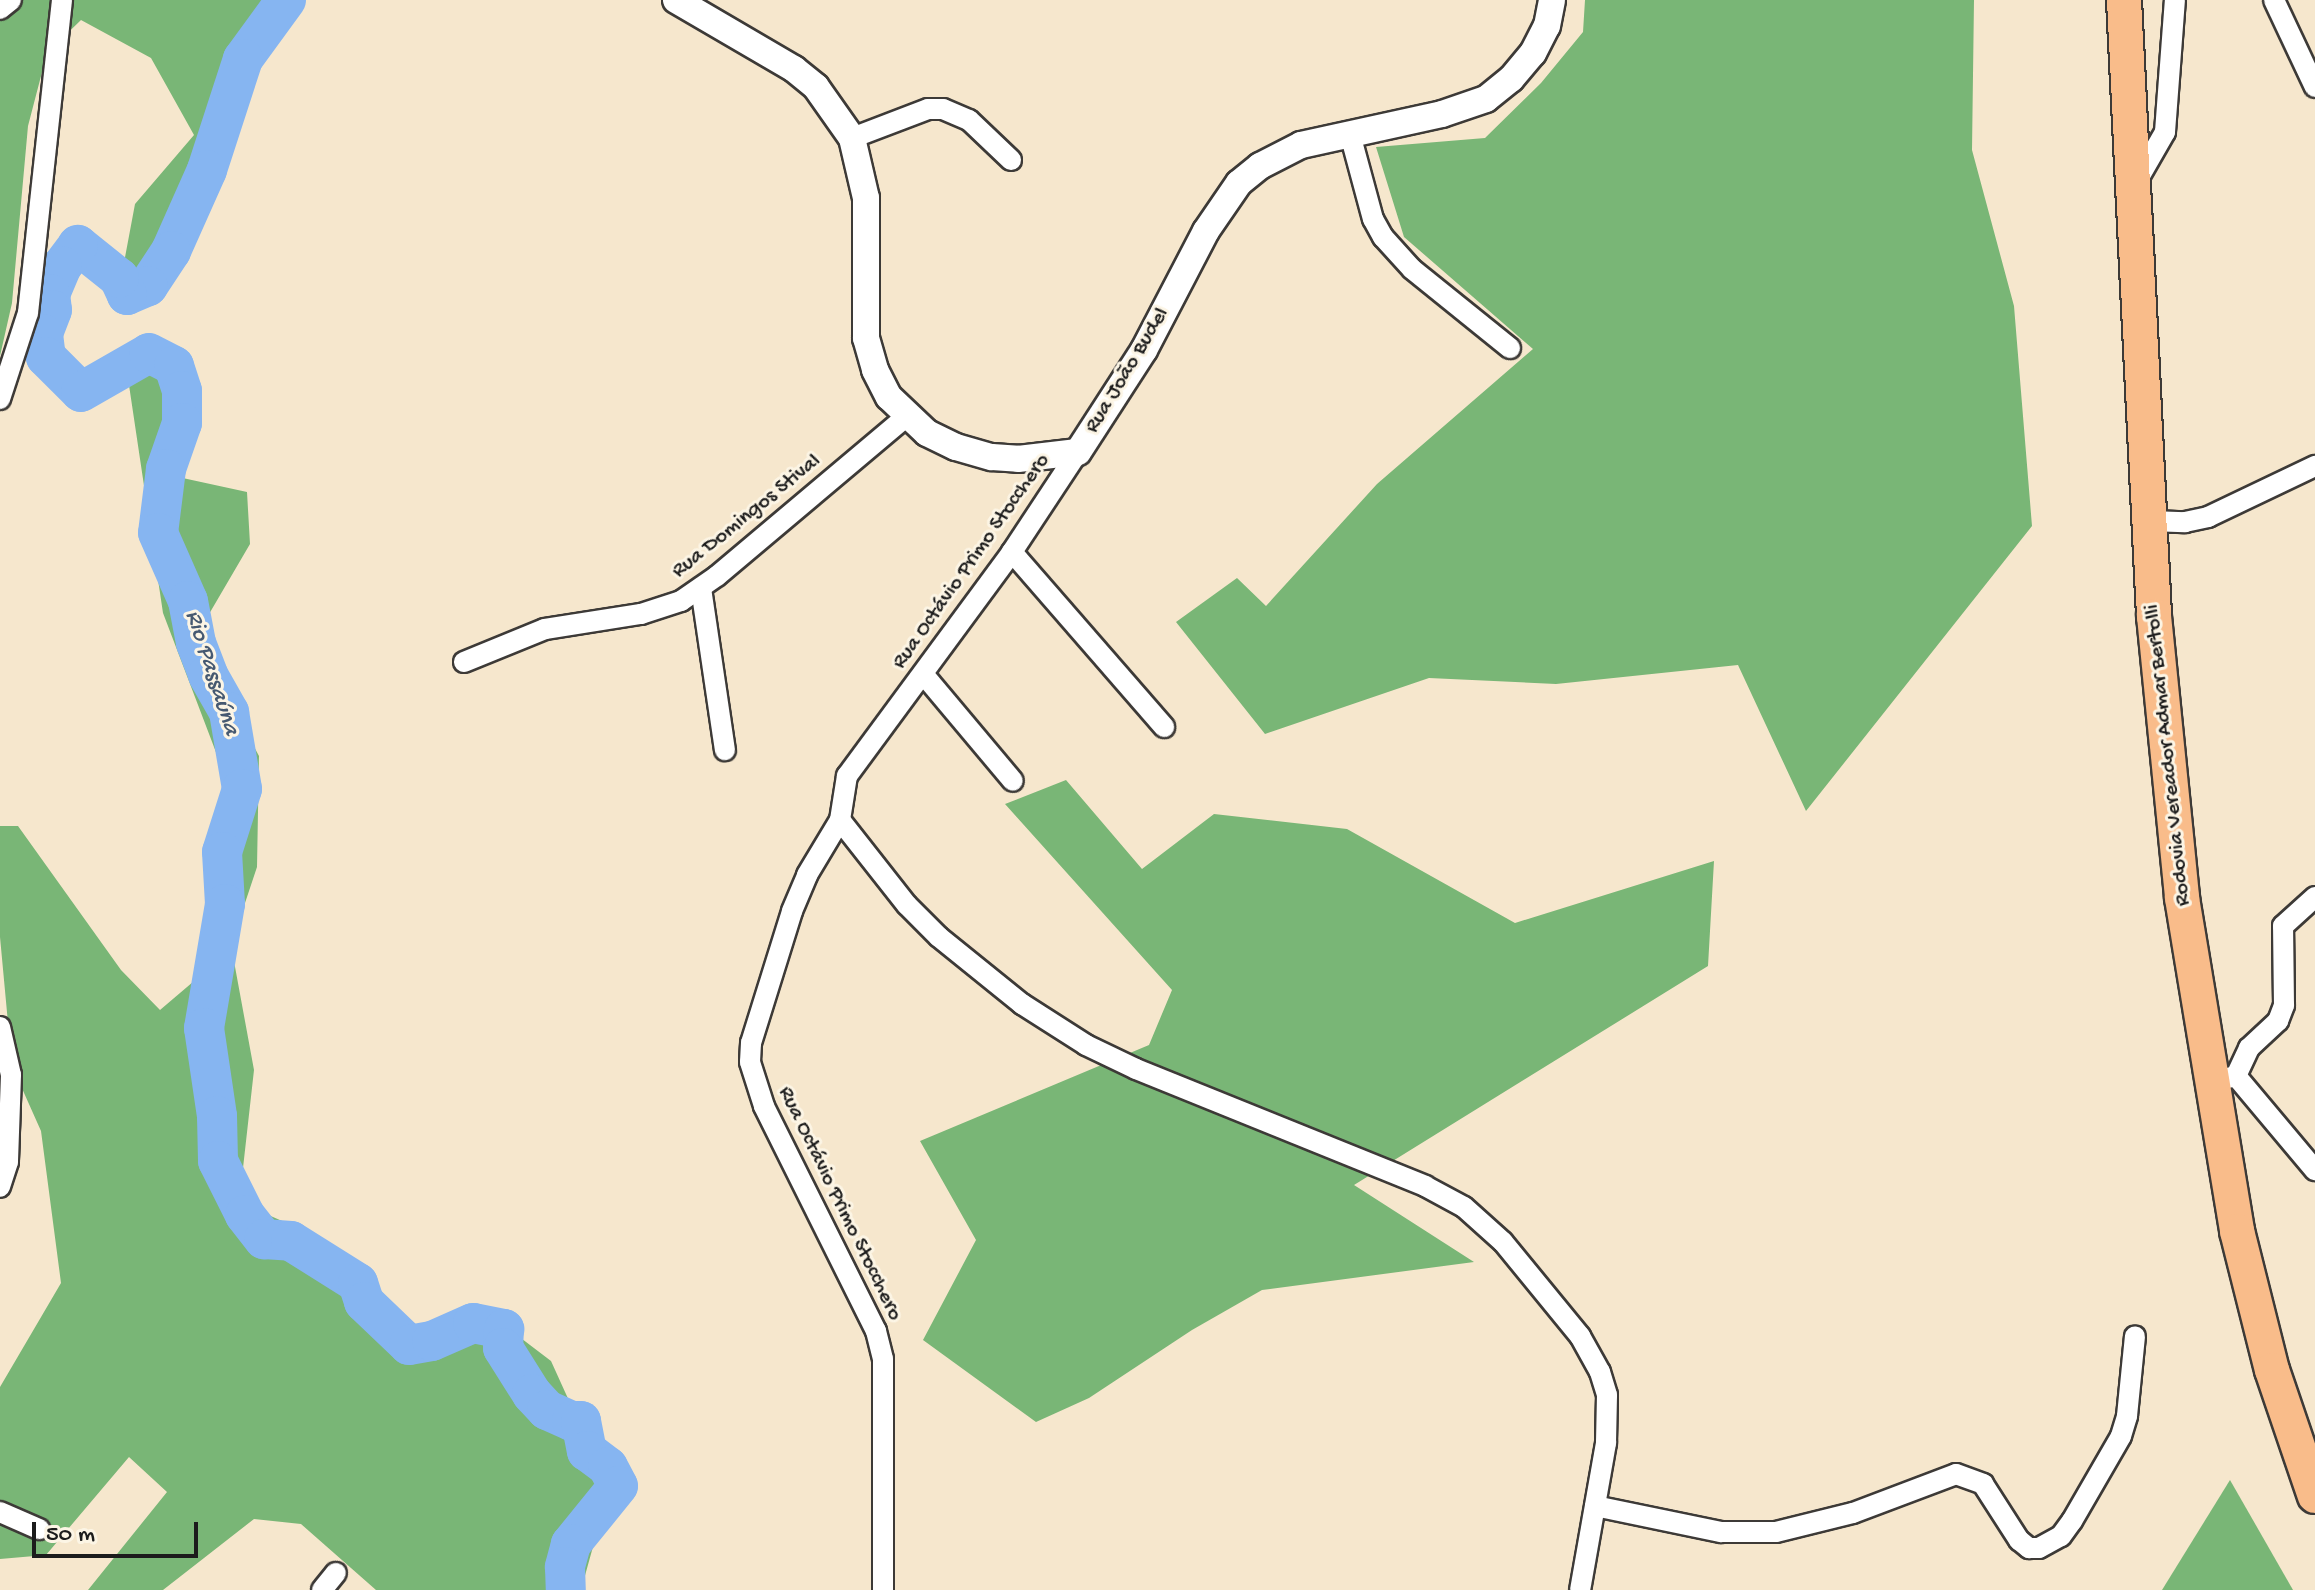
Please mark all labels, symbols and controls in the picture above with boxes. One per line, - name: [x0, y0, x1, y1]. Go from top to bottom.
- street label: Rua João Budel: [1080, 303, 1176, 439]
- street label: Rua Domingos Stival: [667, 449, 827, 585]
- street label: Rua Octávio Primo Stocchero: [887, 449, 1057, 675]
- street label: Rodovia Vereador Admar Bertolli: [2140, 603, 2198, 907]
- water label: Rio Passaúna: [177, 607, 245, 739]
- street label: Rua Octávio Primo Stocchero: [771, 1083, 907, 1325]
- scale bar: [36, 1506, 202, 1556]
- text: 50 m: [46, 1521, 95, 1550]

